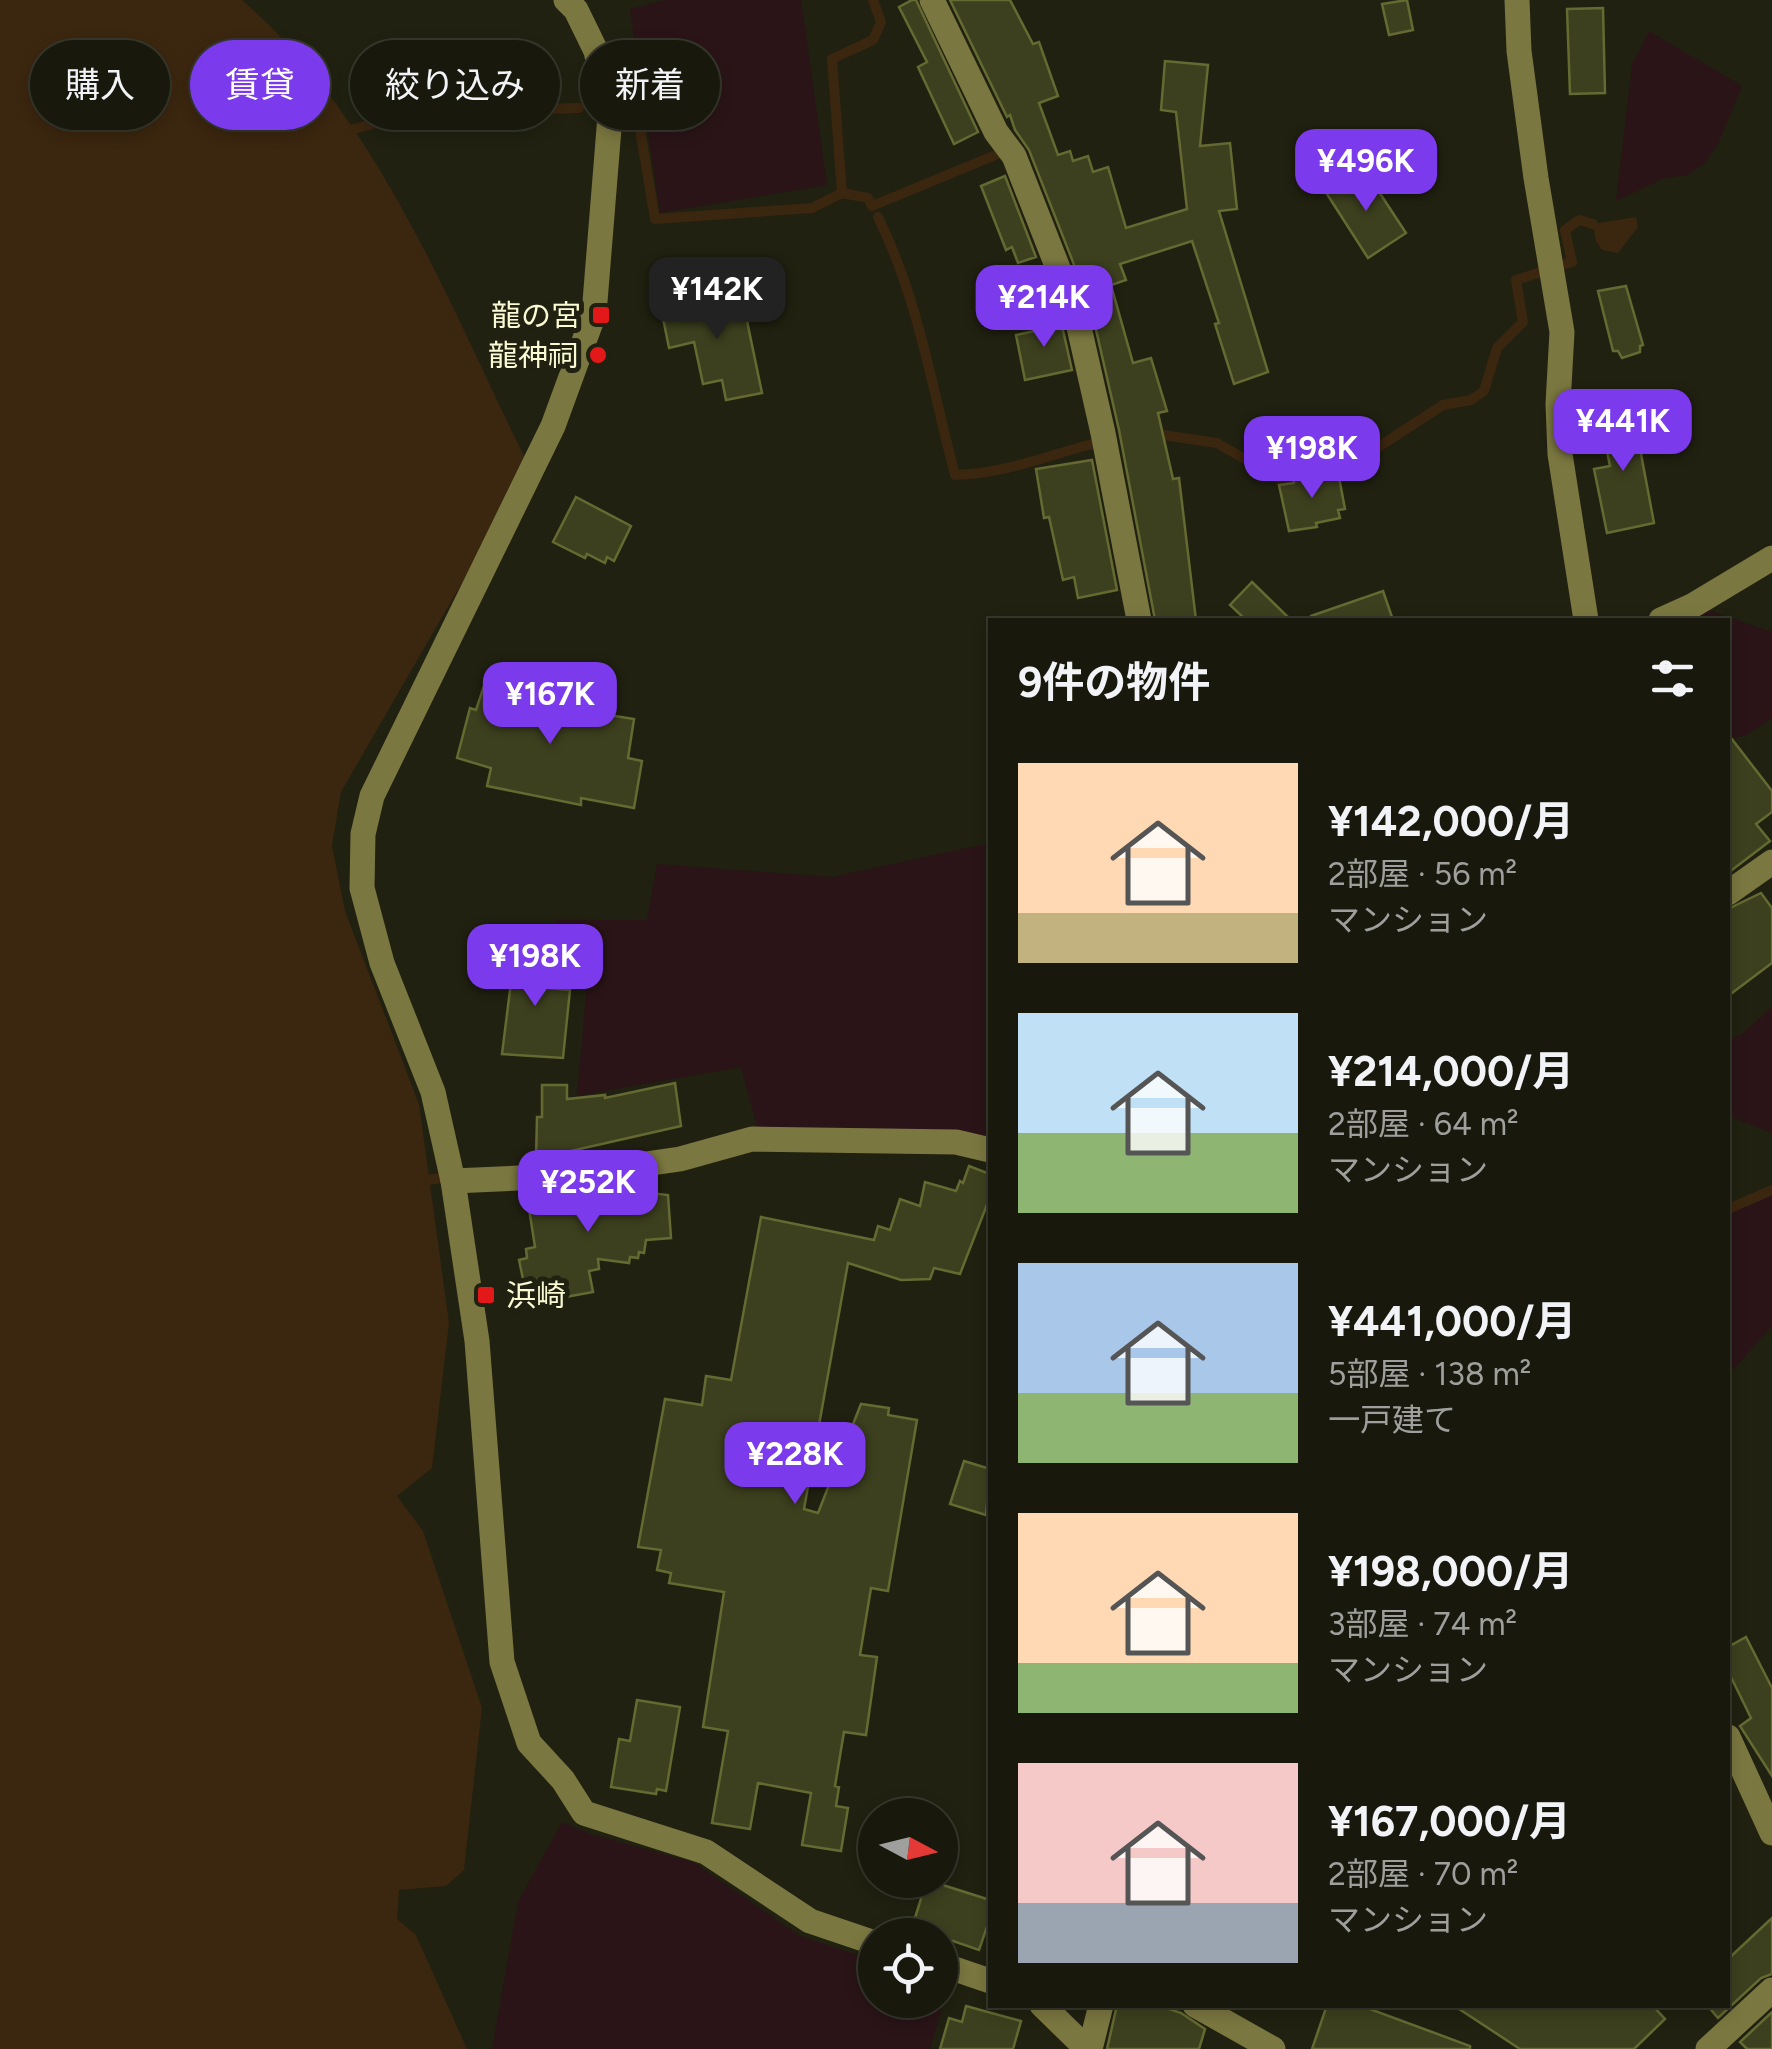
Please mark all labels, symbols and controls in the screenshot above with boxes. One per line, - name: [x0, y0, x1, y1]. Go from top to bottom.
- chip: 購入: [30, 40, 170, 130]
- chip: 賃貸: [190, 40, 330, 130]
- chip: 絞り込み: [350, 40, 560, 130]
- chip: 新着: [580, 40, 720, 130]
- pin: ¥496K: [1296, 129, 1436, 214]
- text: ¥496K: [1317, 142, 1415, 180]
- pin: ¥142K: [647, 257, 787, 342]
- pin: ¥214K: [974, 265, 1114, 350]
- text: ¥142K: [671, 270, 763, 308]
- text: ¥214K: [998, 278, 1090, 316]
- place label: 龍の宮: [491, 297, 581, 334]
- marker: 龍の宮: [590, 304, 612, 326]
- place label: 龍神祠: [488, 337, 578, 374]
- marker: 龍神祠: [587, 344, 609, 366]
- pin: ¥441K: [1553, 389, 1693, 474]
- text: ¥441K: [1576, 402, 1670, 440]
- pin: ¥198K: [1242, 416, 1382, 501]
- text: ¥198K: [1266, 429, 1358, 467]
- icon: filters: [1645, 651, 1700, 706]
- text: 9件の物件: [1018, 657, 1210, 708]
- pin: ¥167K: [480, 662, 620, 747]
- text: ¥167K: [505, 675, 595, 713]
- text: ¥142,000/月: [1328, 796, 1574, 847]
- icon: home: [1098, 803, 1218, 923]
- text: 2部屋 · 56 m²: [1328, 855, 1517, 893]
- text: マンション: [1328, 901, 1488, 939]
- pin: ¥198K: [465, 924, 605, 1009]
- text: ¥198K: [489, 937, 581, 975]
- text: ¥214,000/月: [1328, 1046, 1574, 1097]
- icon: home: [1098, 1053, 1218, 1173]
- text: 2部屋 · 64 m²: [1328, 1105, 1519, 1143]
- pin: ¥252K: [518, 1150, 658, 1235]
- text: マンション: [1328, 1151, 1488, 1189]
- text: ¥252K: [540, 1163, 636, 1201]
- place label: 浜崎: [506, 1277, 566, 1314]
- marker: 浜崎: [475, 1284, 497, 1306]
- text: ¥441,000/月: [1328, 1296, 1577, 1347]
- icon: home: [1098, 1303, 1218, 1423]
- text: 5部屋 · 138 m²: [1328, 1355, 1531, 1393]
- text: 一戸建て: [1328, 1401, 1456, 1439]
- pin: ¥228K: [725, 1422, 865, 1507]
- text: ¥228K: [746, 1435, 844, 1473]
- text: ¥198,000/月: [1328, 1546, 1573, 1597]
- icon: home: [1098, 1553, 1218, 1673]
- text: 3部屋 · 74 m²: [1328, 1605, 1517, 1643]
- text: マンション: [1328, 1651, 1488, 1689]
- text: ¥167,000/月: [1328, 1796, 1571, 1847]
- north arrow: [858, 1798, 958, 1898]
- map controls: [858, 1798, 958, 2018]
- icon: home: [1098, 1803, 1218, 1923]
- text: 2部屋 · 70 m²: [1328, 1855, 1518, 1893]
- text: マンション: [1328, 1901, 1488, 1939]
- button: locate: [858, 1918, 958, 2018]

